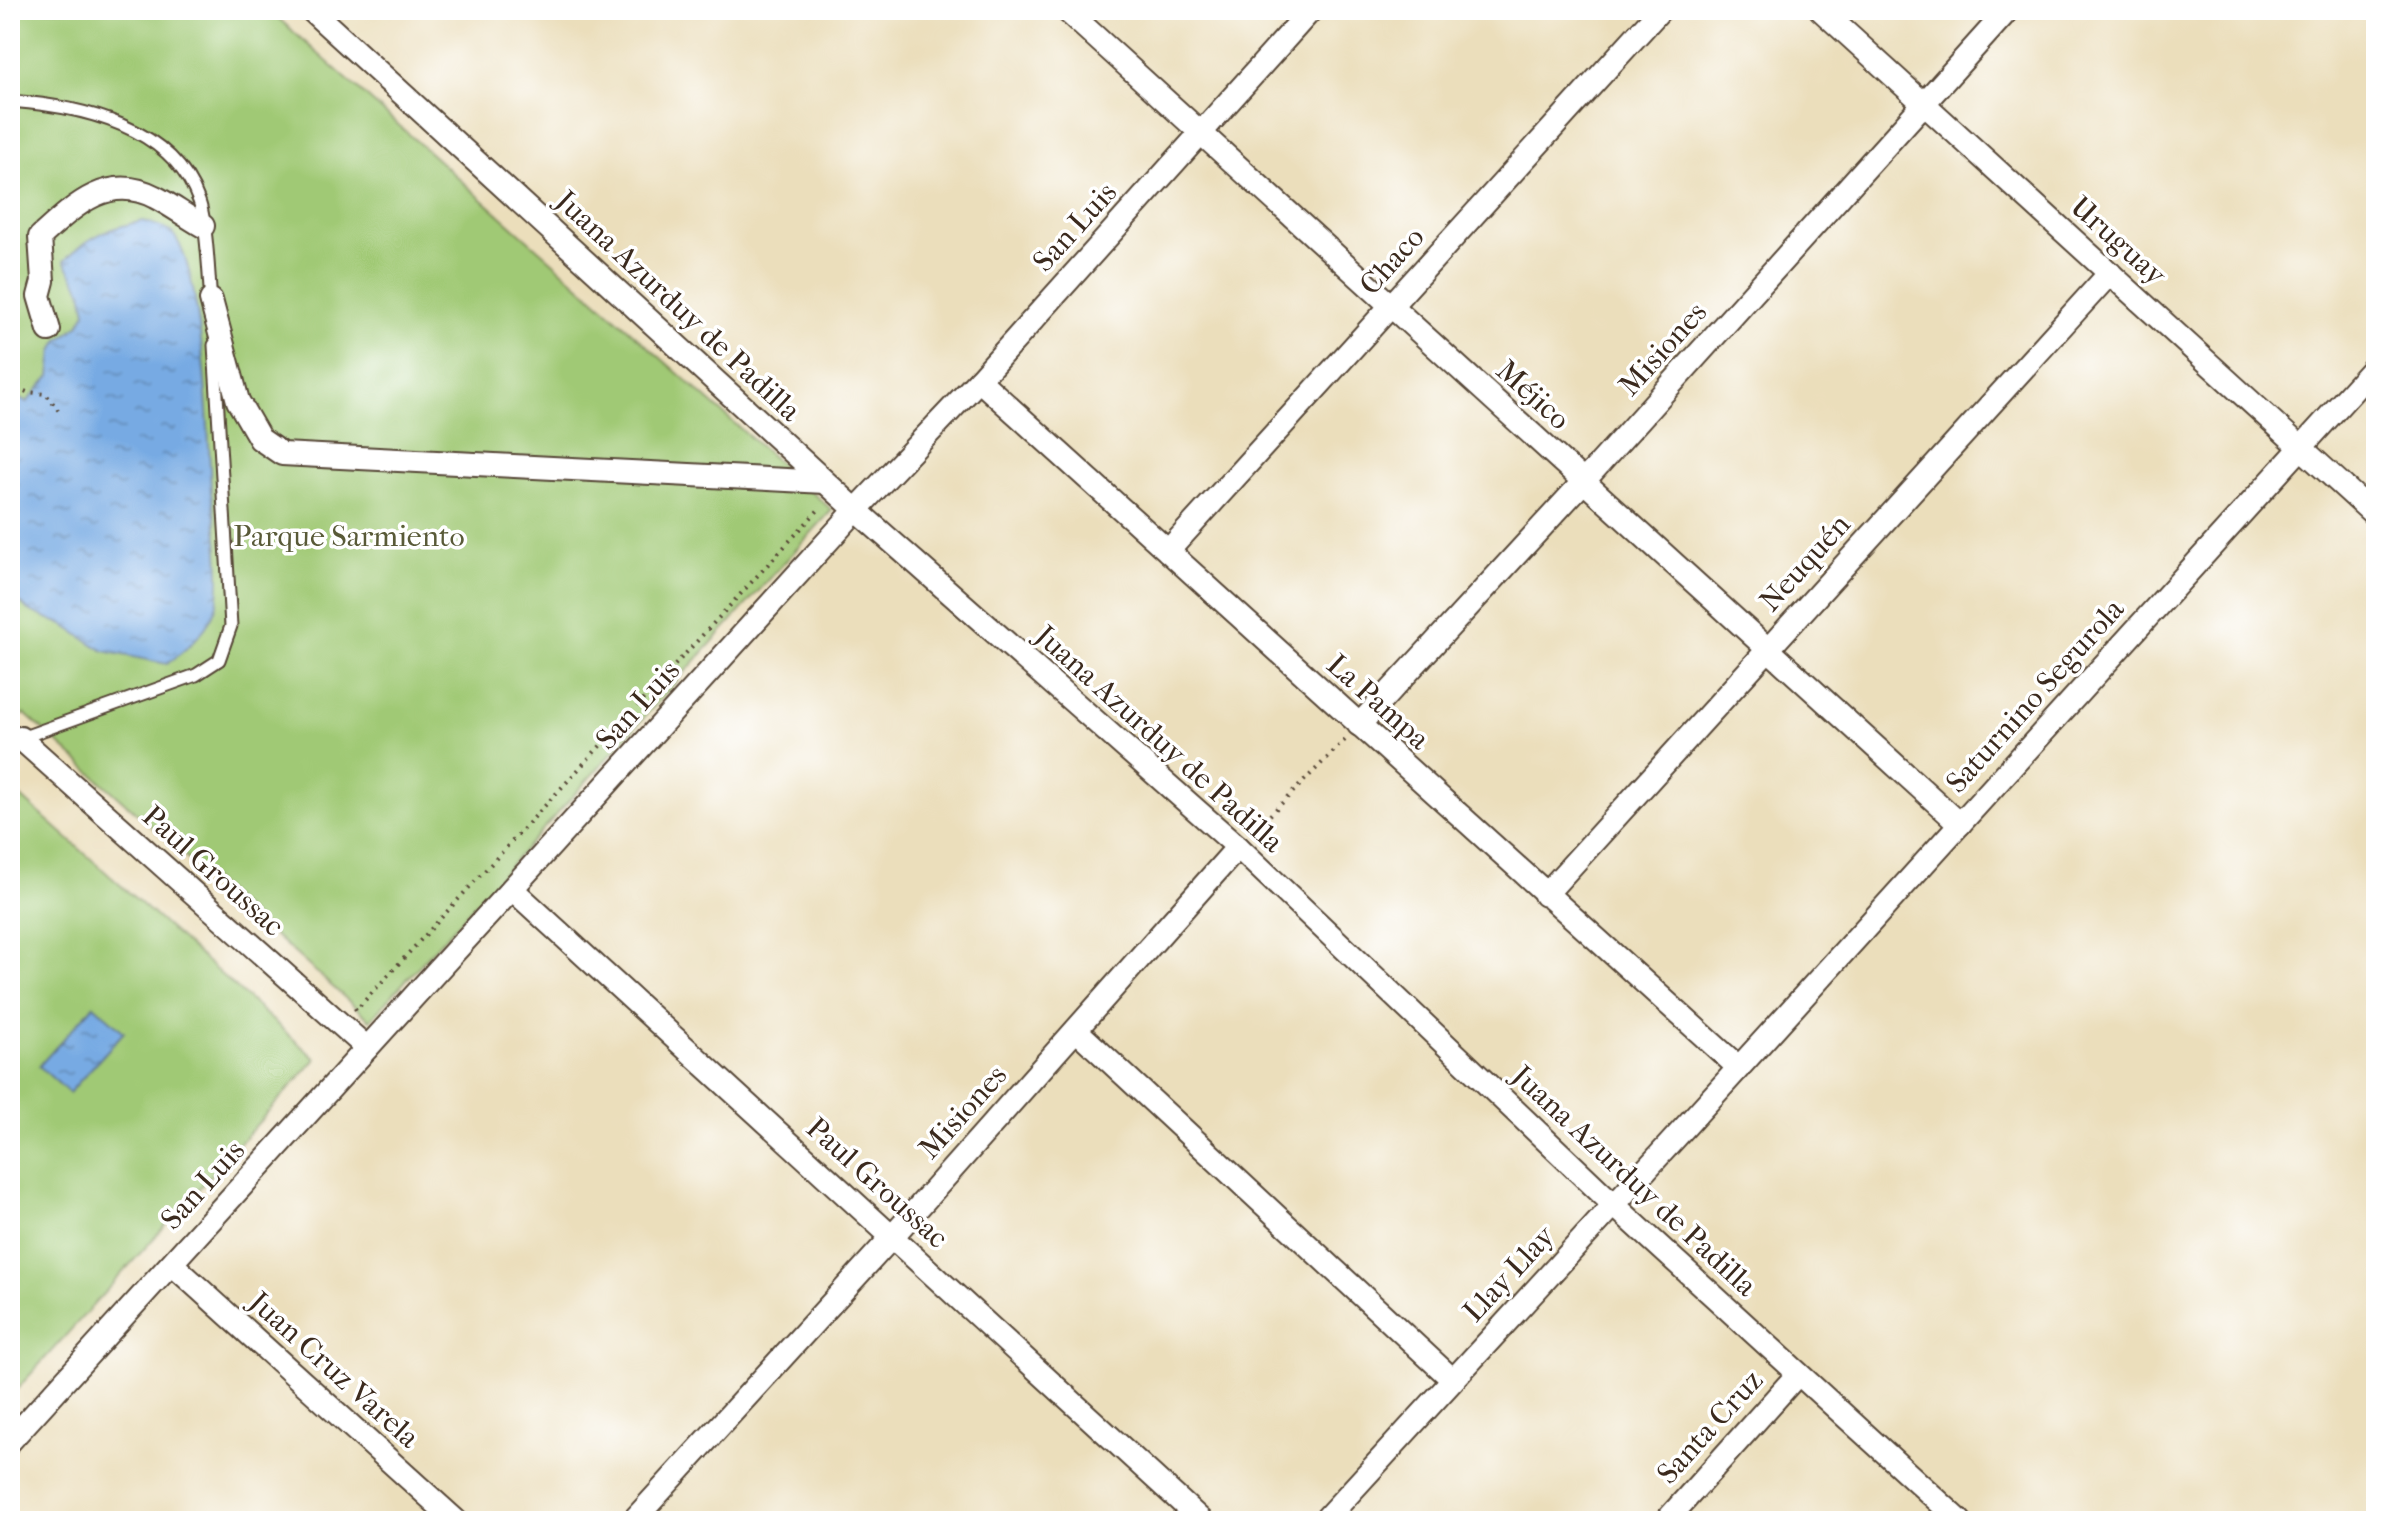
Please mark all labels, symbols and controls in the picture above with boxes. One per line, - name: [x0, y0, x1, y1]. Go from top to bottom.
- street label: San Luis: [1026, 175, 1124, 279]
- street label: Juana Azurduy de Padilla: [547, 182, 808, 429]
- street label: Uruguay: [2063, 189, 2174, 294]
- street label: Chaco: [1352, 220, 1432, 302]
- street label: Misiones: [1612, 295, 1714, 403]
- street label: Méjico: [1489, 353, 1577, 437]
- street label: Neuquén: [1752, 507, 1858, 619]
- park label: Parque Sarmiento: [233, 519, 465, 554]
- street label: Saturnino Segurola: [1939, 591, 2132, 800]
- street label: Juana Azurduy de Padilla: [1026, 617, 1291, 860]
- street label: La Pampa: [1320, 647, 1437, 758]
- street label: San Luis: [589, 653, 687, 757]
- street label: Paul Groussac: [135, 798, 291, 944]
- street label: Juana Azurduy de Padilla: [1503, 1057, 1764, 1304]
- street label: Misiones: [912, 1058, 1014, 1166]
- street label: Paul Groussac: [799, 1110, 955, 1256]
- street label: San Luis: [154, 1133, 252, 1237]
- street label: Llay Llay: [1456, 1218, 1563, 1329]
- street label: Juan Cruz Varela: [241, 1283, 427, 1456]
- street label: Santa Cruz: [1650, 1363, 1770, 1491]

